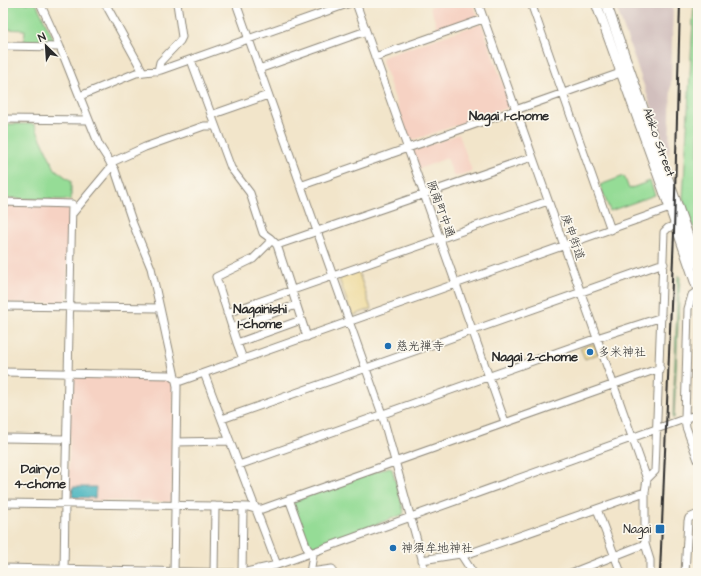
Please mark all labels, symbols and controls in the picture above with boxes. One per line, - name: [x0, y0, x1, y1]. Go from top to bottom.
- north arrow: [26, 26, 66, 66]
- text: N: [36, 29, 48, 46]
- street label: Abiko Street: [638, 105, 679, 179]
- district label: Nagai 1-chome: [469, 107, 549, 127]
- street label: 阪南町中通: [422, 178, 459, 240]
- street label: 庚申街道: [556, 212, 589, 263]
- district label: Nagainishi 1-chome: [233, 300, 288, 333]
- place label: 慈光禅寺: [396, 338, 444, 355]
- marker: 慈光禅寺: [383, 341, 393, 351]
- place label: 多米神社: [598, 344, 646, 361]
- marker: 多米神社: [585, 347, 595, 357]
- district label: Nagai 2-chome: [492, 348, 578, 368]
- district label: Dairyo 4-chome: [14, 460, 66, 493]
- place label: Nagai: [623, 521, 651, 539]
- marker: Nagai: [654, 523, 666, 535]
- place label: 神須牟地神社: [401, 540, 473, 557]
- marker: 神須牟地神社: [388, 543, 398, 553]

